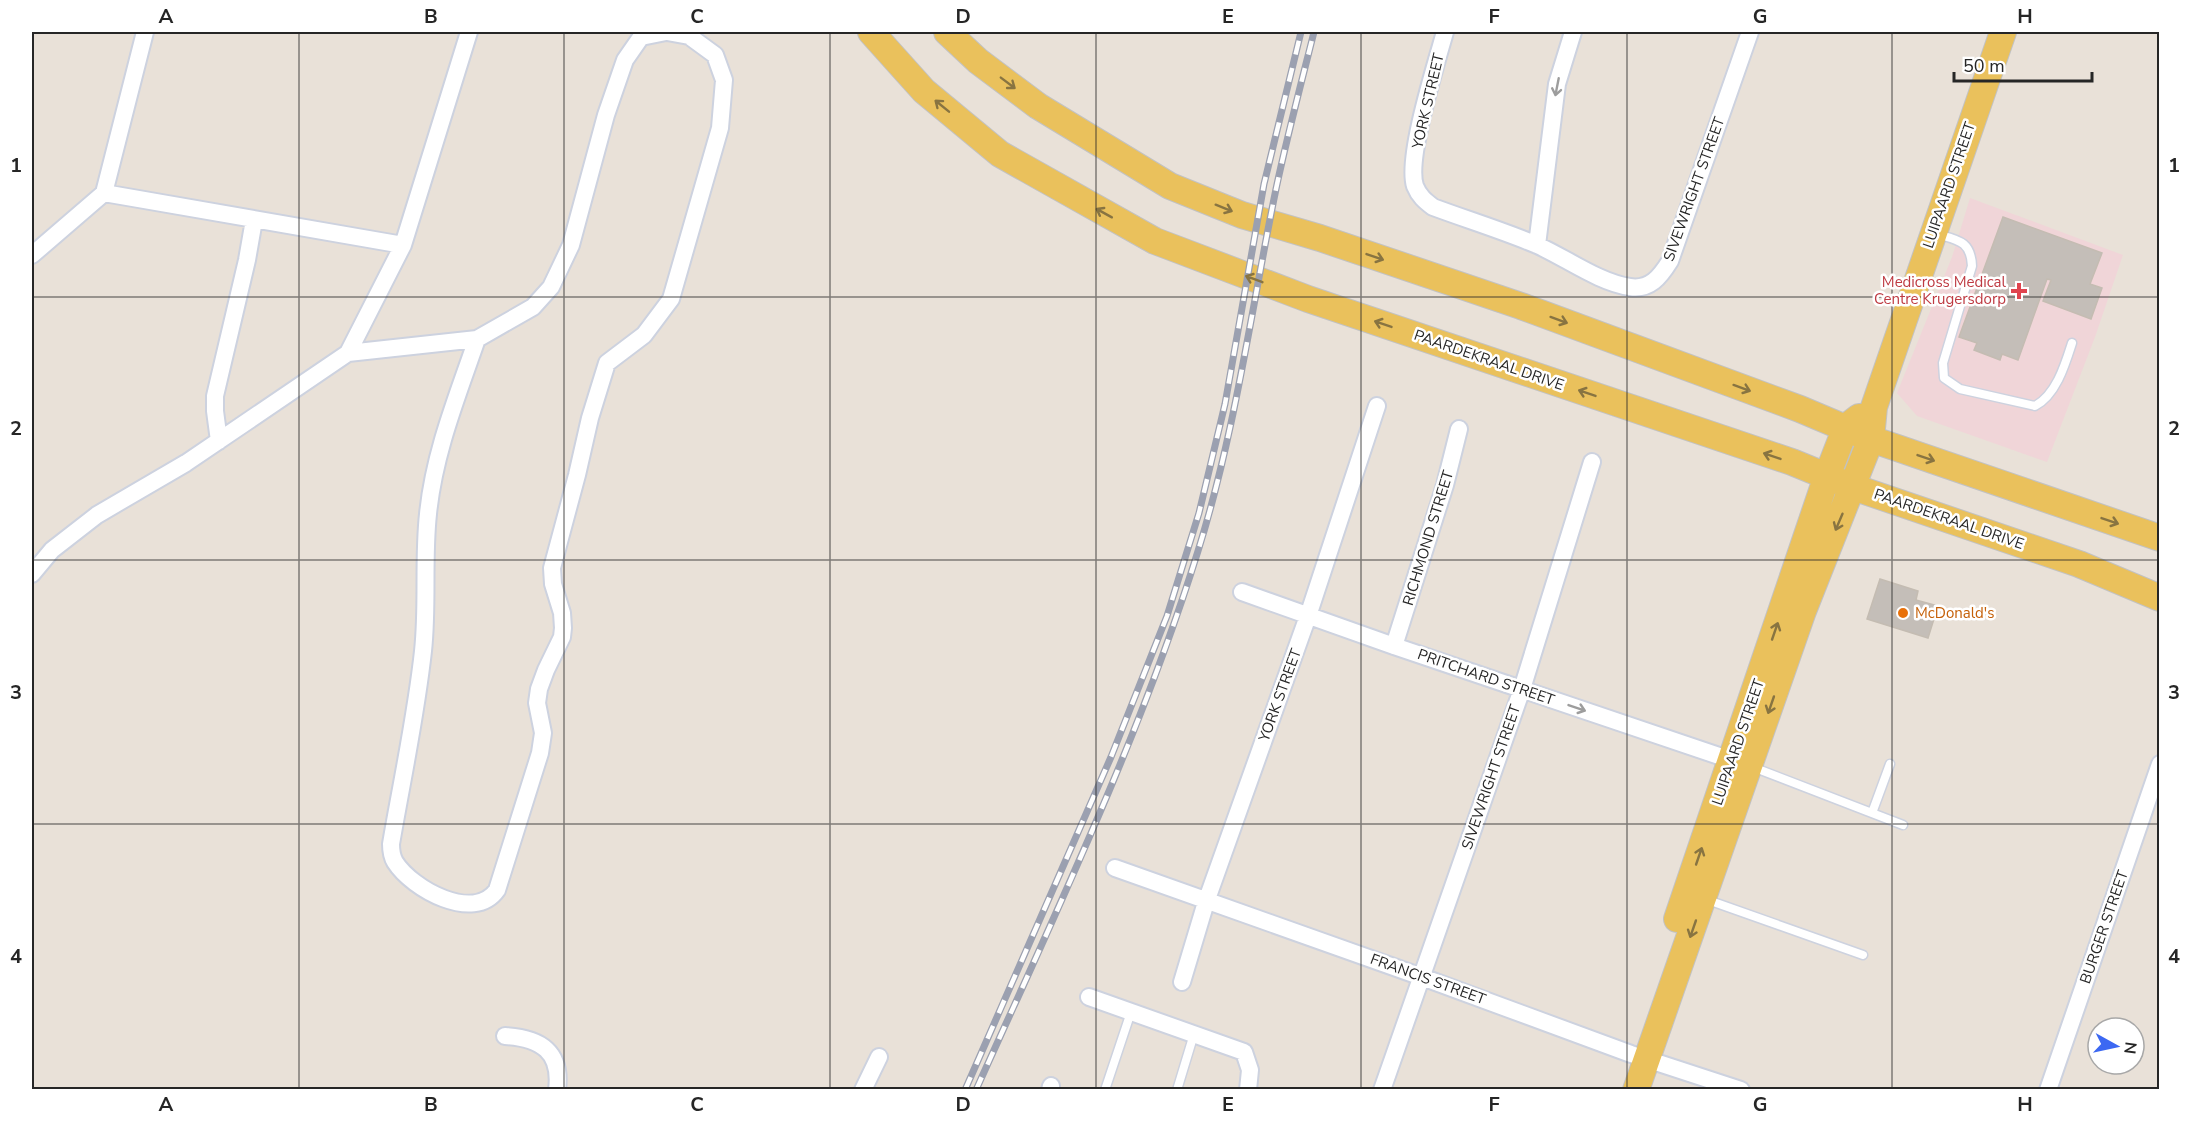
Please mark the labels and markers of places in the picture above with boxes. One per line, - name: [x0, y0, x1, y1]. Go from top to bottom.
- place label: Medicross Medical Centre Krugersdorp: [1874, 272, 2007, 309]
- marker: Medicross Medical Centre Krugersdorp: [2010, 282, 2028, 300]
- place label: McDonald's: [1915, 603, 1994, 623]
- marker: McDonald's: [1896, 606, 1910, 620]

